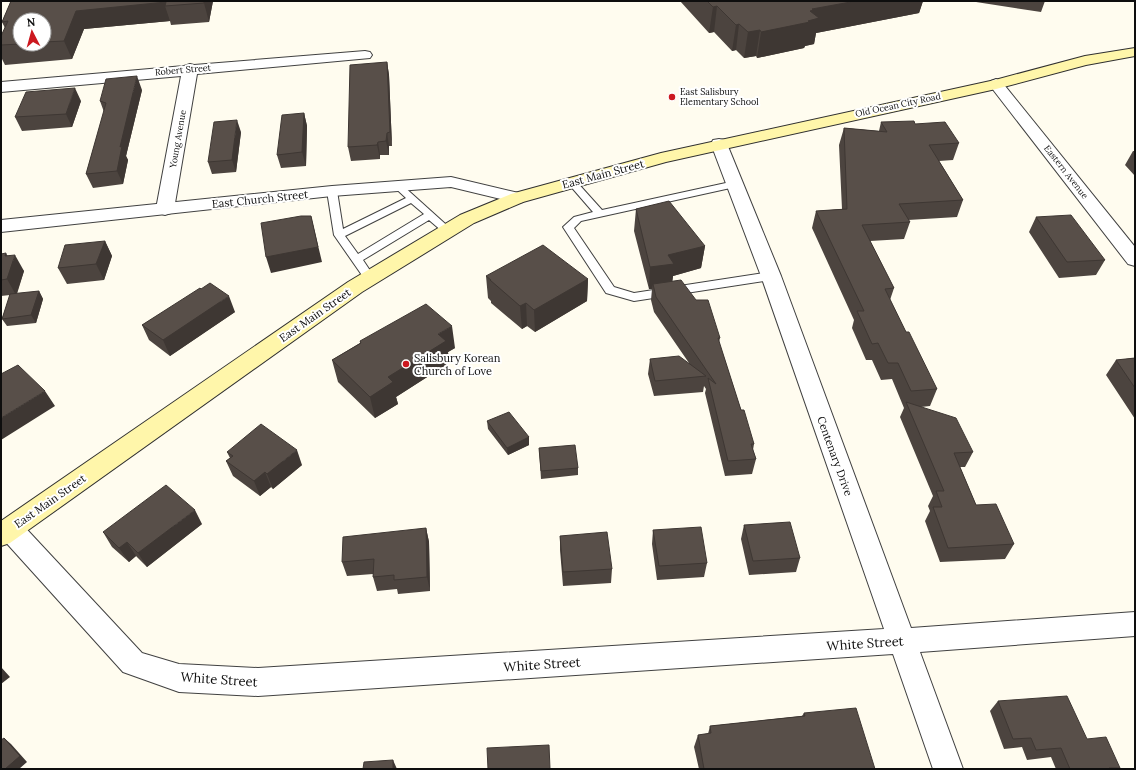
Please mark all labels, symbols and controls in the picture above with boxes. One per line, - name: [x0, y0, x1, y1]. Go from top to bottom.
- north arrow: [12, 12, 52, 52]
- text: N: [26, 15, 36, 29]
- street label: Robert Street: [154, 62, 212, 77]
- place label: East Salisbury Elementary School: [680, 86, 759, 107]
- street label: Old Ocean City Road: [854, 90, 942, 119]
- marker: East Salisbury Elementary School: [667, 92, 677, 102]
- street label: Young Avenue: [167, 109, 188, 170]
- street label: Eastern Avenue: [1042, 143, 1091, 201]
- street label: East Main Street: [560, 156, 646, 192]
- street label: East Church Street: [211, 187, 310, 211]
- street label: East Main Street: [276, 285, 354, 345]
- place label: Salisbury Korean Church of Love: [414, 351, 501, 378]
- marker: Salisbury Korean Church of Love: [401, 359, 411, 369]
- street label: Centenary Drive: [814, 414, 856, 498]
- street label: East Main Street: [11, 471, 89, 531]
- street label: White Street: [826, 632, 904, 655]
- street label: White Street: [503, 653, 581, 676]
- street label: White Street: [180, 668, 258, 691]

